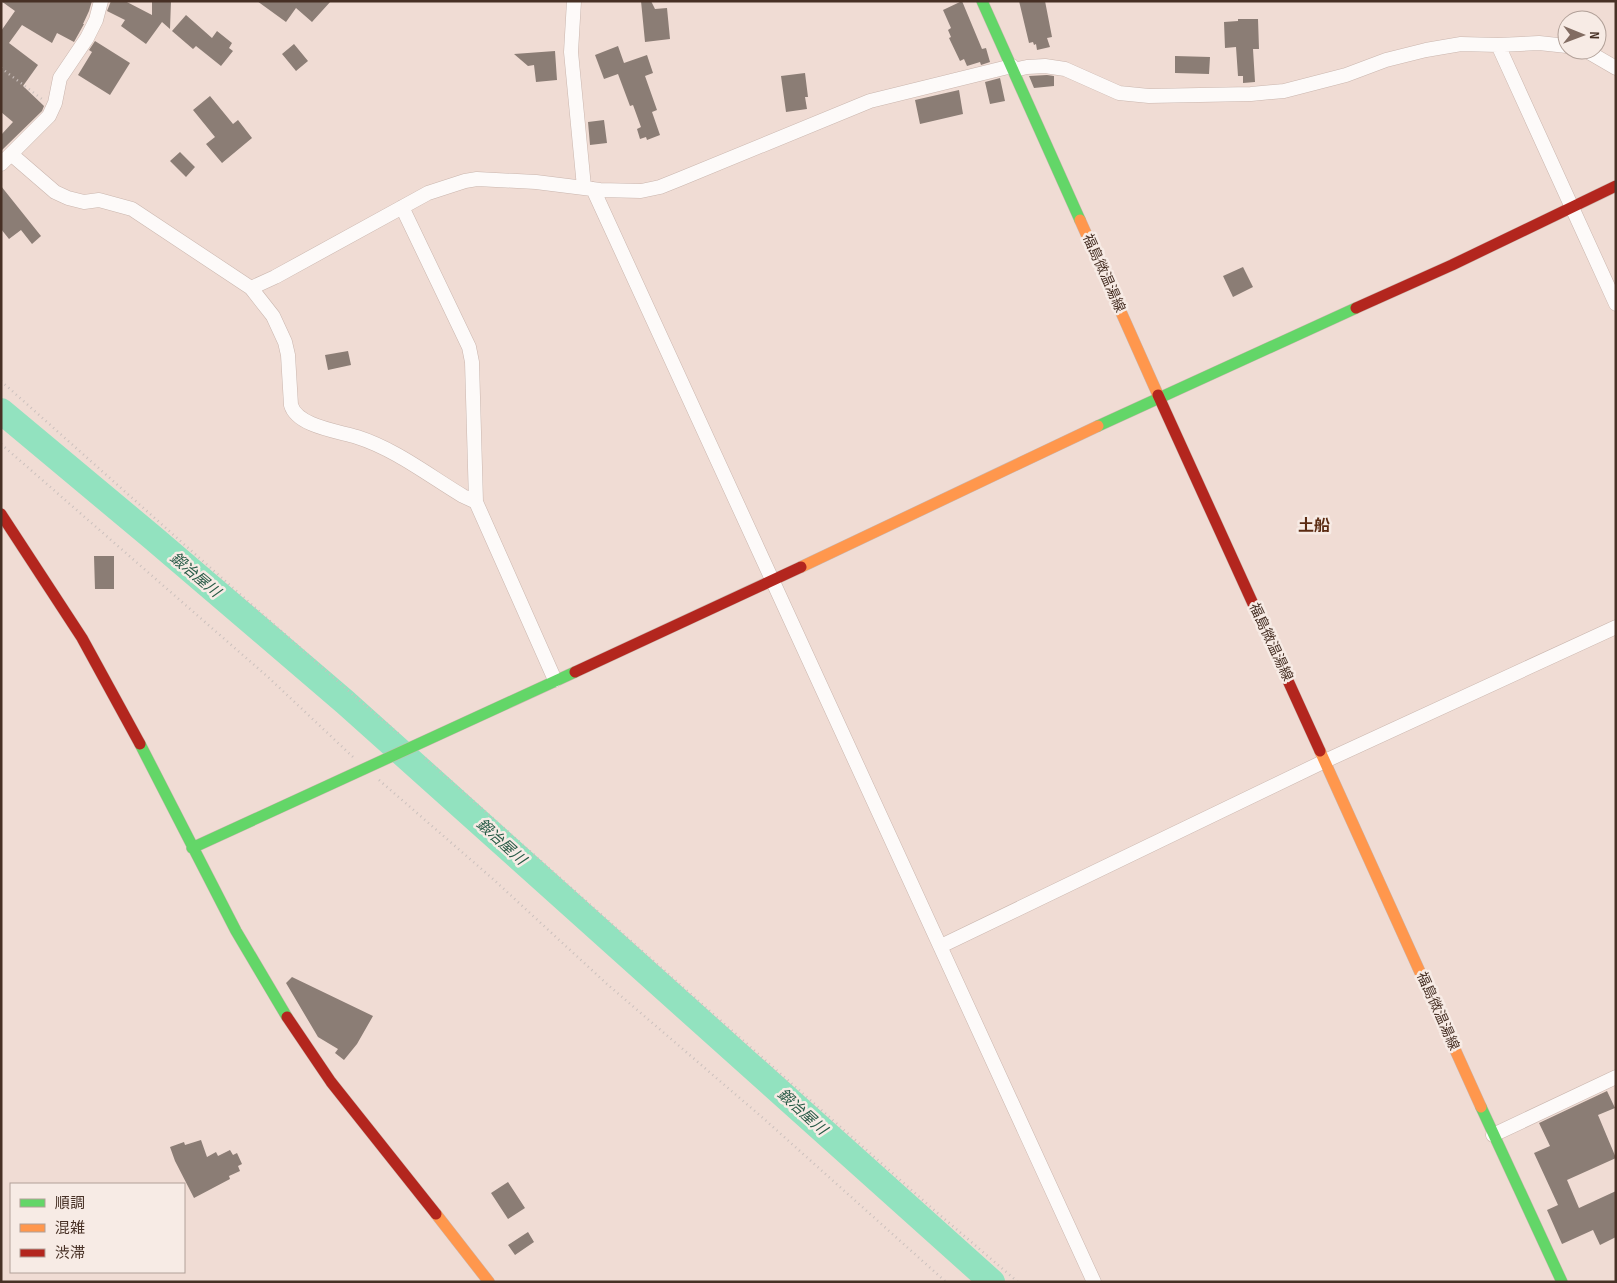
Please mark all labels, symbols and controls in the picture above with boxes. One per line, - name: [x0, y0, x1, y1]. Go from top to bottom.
- north arrow: [1557, 10, 1607, 60]
- text: N: [1586, 31, 1603, 39]
- street label: 福島微温湯線: [1079, 231, 1129, 315]
- district label: 土船: [1298, 517, 1330, 536]
- water label: 鍛冶屋川: [166, 548, 226, 603]
- street label: 福島微温湯線: [1246, 600, 1296, 684]
- water label: 鍛冶屋川: [472, 815, 531, 870]
- street label: 福島微温湯線: [1413, 969, 1463, 1053]
- water label: 鍛冶屋川: [773, 1085, 832, 1140]
- legend: [10, 1183, 185, 1273]
- text: 順調: [55, 1194, 85, 1213]
- text: 混雑: [55, 1219, 85, 1238]
- text: 渋滞: [55, 1244, 85, 1263]

